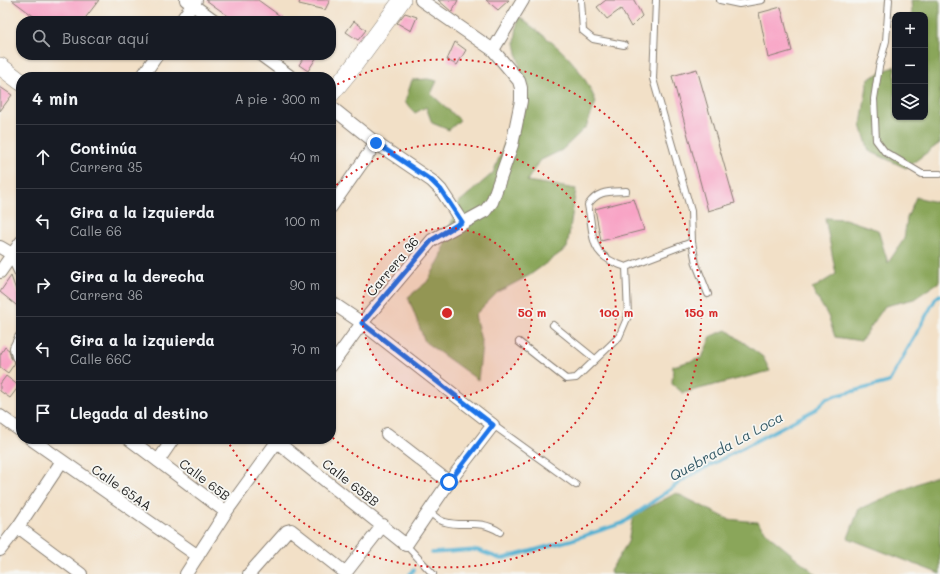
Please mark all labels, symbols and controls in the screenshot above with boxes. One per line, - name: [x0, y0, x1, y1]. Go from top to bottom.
- map controls: [892, 12, 928, 120]
- button: +: [892, 12, 928, 48]
- search box: [16, 16, 336, 60]
- icon: search: [30, 27, 52, 49]
- text: Buscar aquí: [62, 28, 149, 48]
- button: −: [892, 48, 928, 84]
- button: layers: [892, 84, 928, 120]
- text: 4 min: [32, 87, 78, 109]
- text: A pie · 300 m: [235, 90, 320, 107]
- route end: [367, 134, 385, 152]
- text: Continúa: [70, 138, 137, 158]
- icon: ahead: [32, 146, 54, 168]
- text: 40 m: [290, 148, 320, 165]
- text: Carrera 35: [70, 158, 142, 175]
- text: Gira a la izquierda: [70, 202, 215, 222]
- icon: left: [32, 210, 54, 232]
- text: 100 m: [284, 212, 320, 229]
- text: Calle 66: [70, 222, 122, 239]
- street label: Carrera 36: [362, 233, 422, 299]
- text: Gira a la derecha: [70, 266, 204, 286]
- icon: right: [32, 274, 54, 296]
- text: 90 m: [290, 276, 320, 293]
- text: Carrera 36: [70, 286, 143, 303]
- text: 50 m: [518, 304, 546, 320]
- text: 100 m: [599, 304, 633, 320]
- text: 150 m: [684, 304, 718, 320]
- centre of rings: [440, 306, 454, 320]
- text: Gira a la izquierda: [70, 330, 215, 350]
- icon: left: [32, 338, 54, 360]
- text: 70 m: [290, 340, 320, 357]
- text: Calle 66C: [70, 350, 131, 367]
- icon: arrive: [32, 402, 54, 424]
- text: Llegada al destino: [70, 403, 208, 423]
- water label: Quebrada La Loca: [666, 407, 786, 485]
- street label: Calle 65B: [176, 454, 234, 504]
- street label: Calle 65BB: [319, 454, 383, 510]
- street label: Calle 65AA: [89, 460, 155, 514]
- route start: [440, 473, 458, 491]

